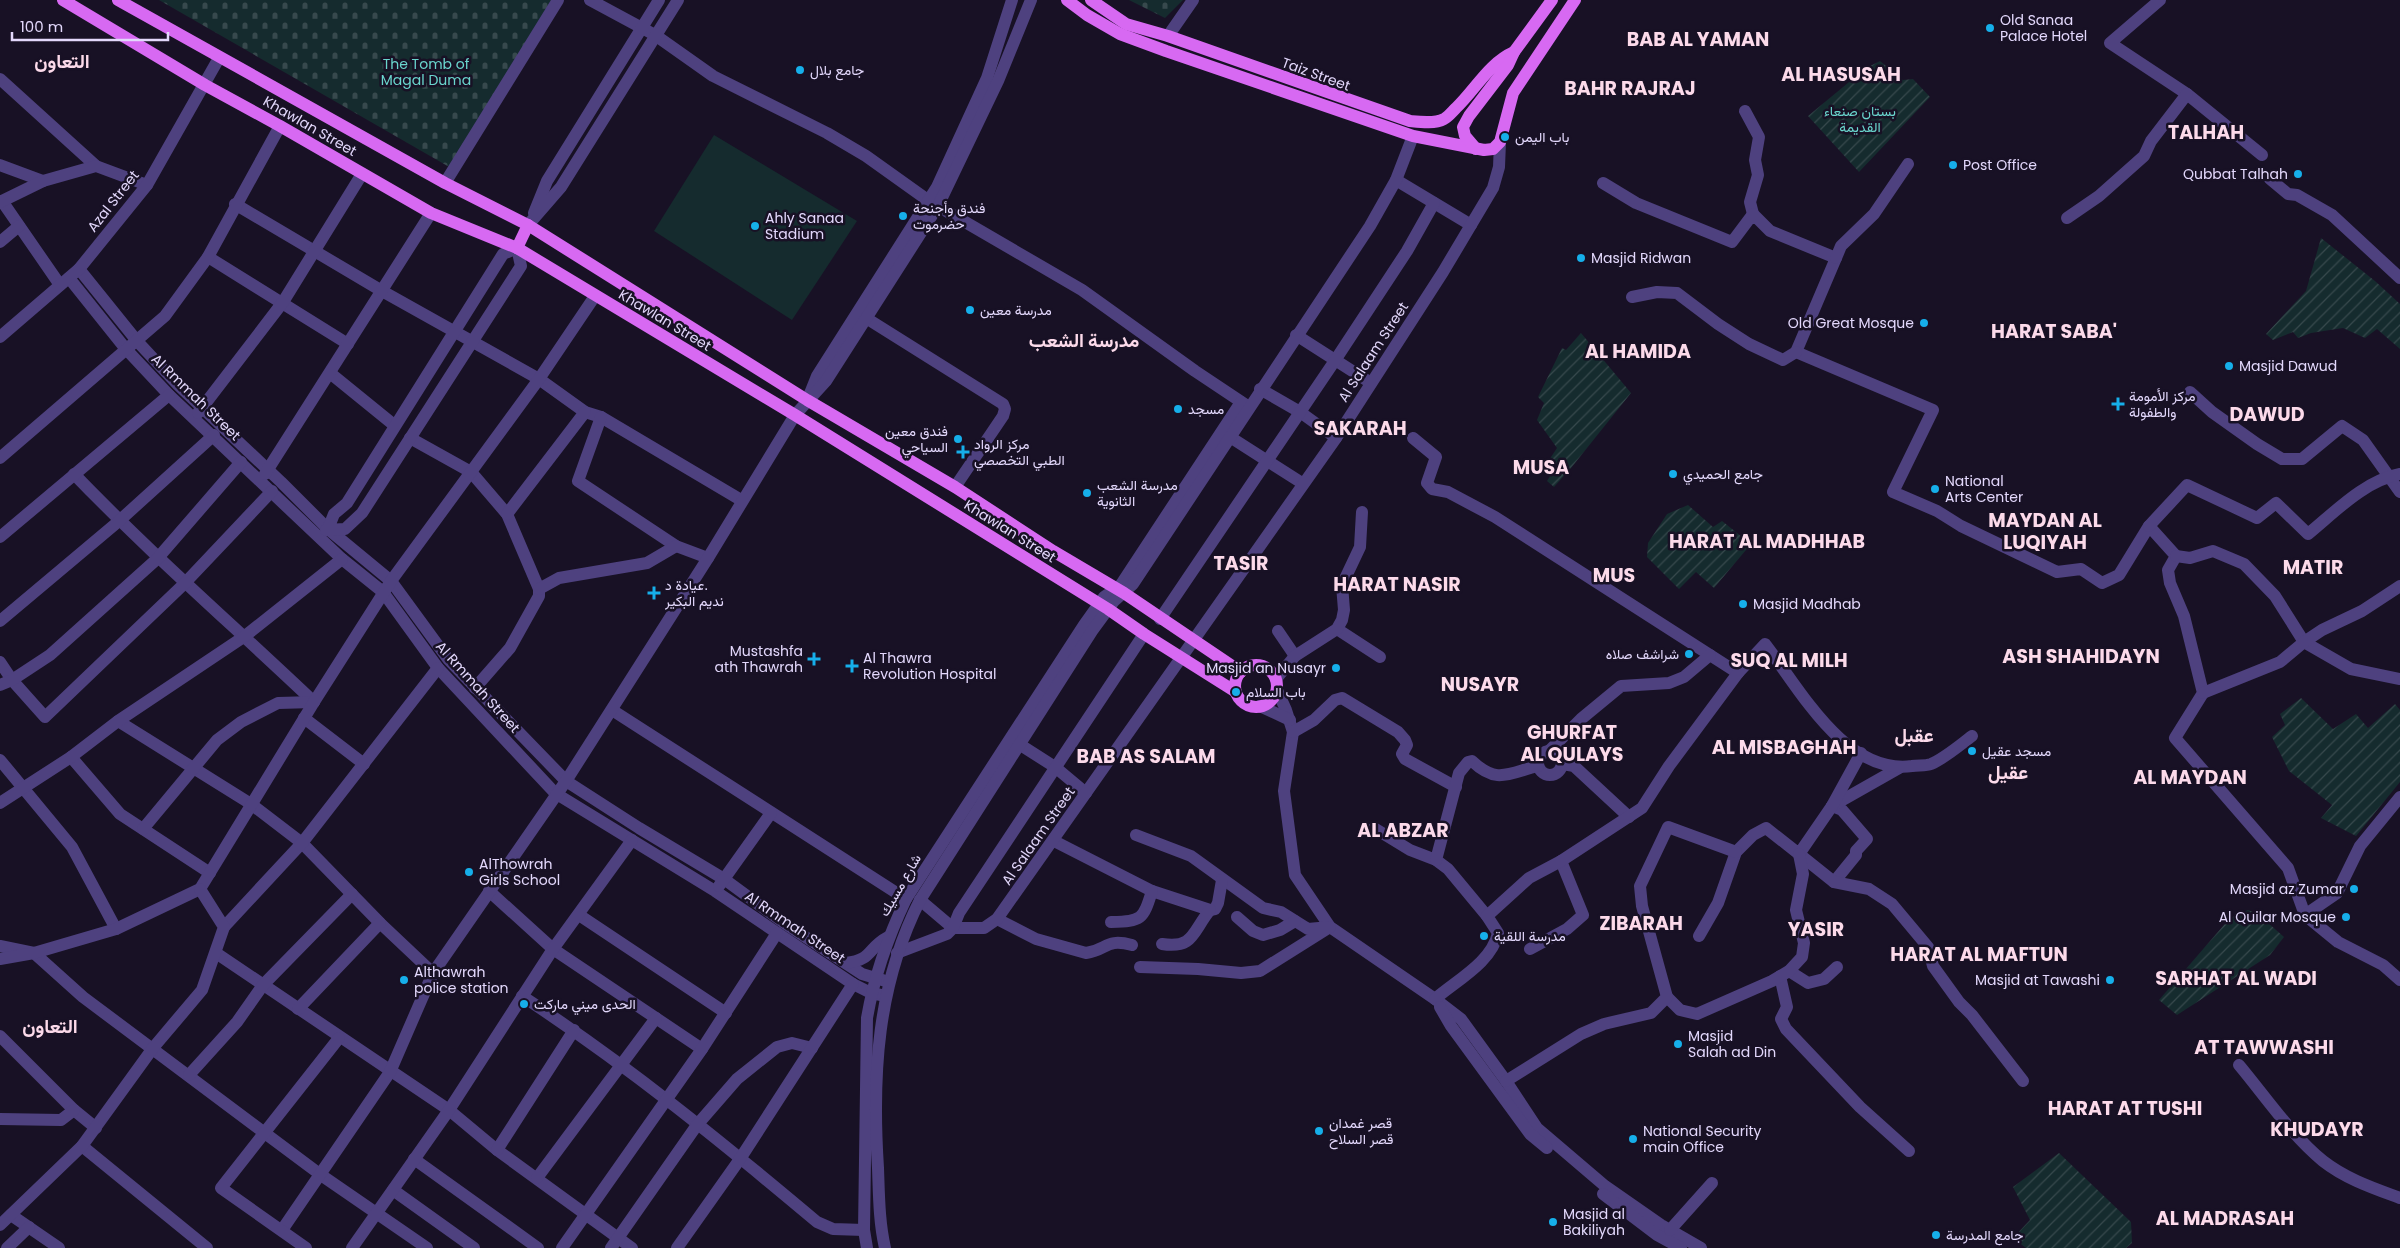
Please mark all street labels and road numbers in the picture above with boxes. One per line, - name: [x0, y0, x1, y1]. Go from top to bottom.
- street label: Taiz Street: [1279, 52, 1353, 96]
- street label: Khawlan Street: [260, 91, 360, 161]
- street label: Azal Street: [83, 166, 143, 236]
- street label: Khawlan Street: [615, 284, 715, 356]
- street label: Al Salaam Street: [1333, 298, 1413, 406]
- street label: Al Rmmah Street: [147, 349, 245, 445]
- street label: Khawlan Street: [960, 495, 1060, 567]
- street label: Al Rmmah Street: [431, 637, 525, 737]
- street label: Al Salaam Street: [997, 783, 1079, 889]
- street label: شارع مسيك: [874, 850, 927, 920]
- street label: Al Rmmah Street: [741, 886, 849, 968]

